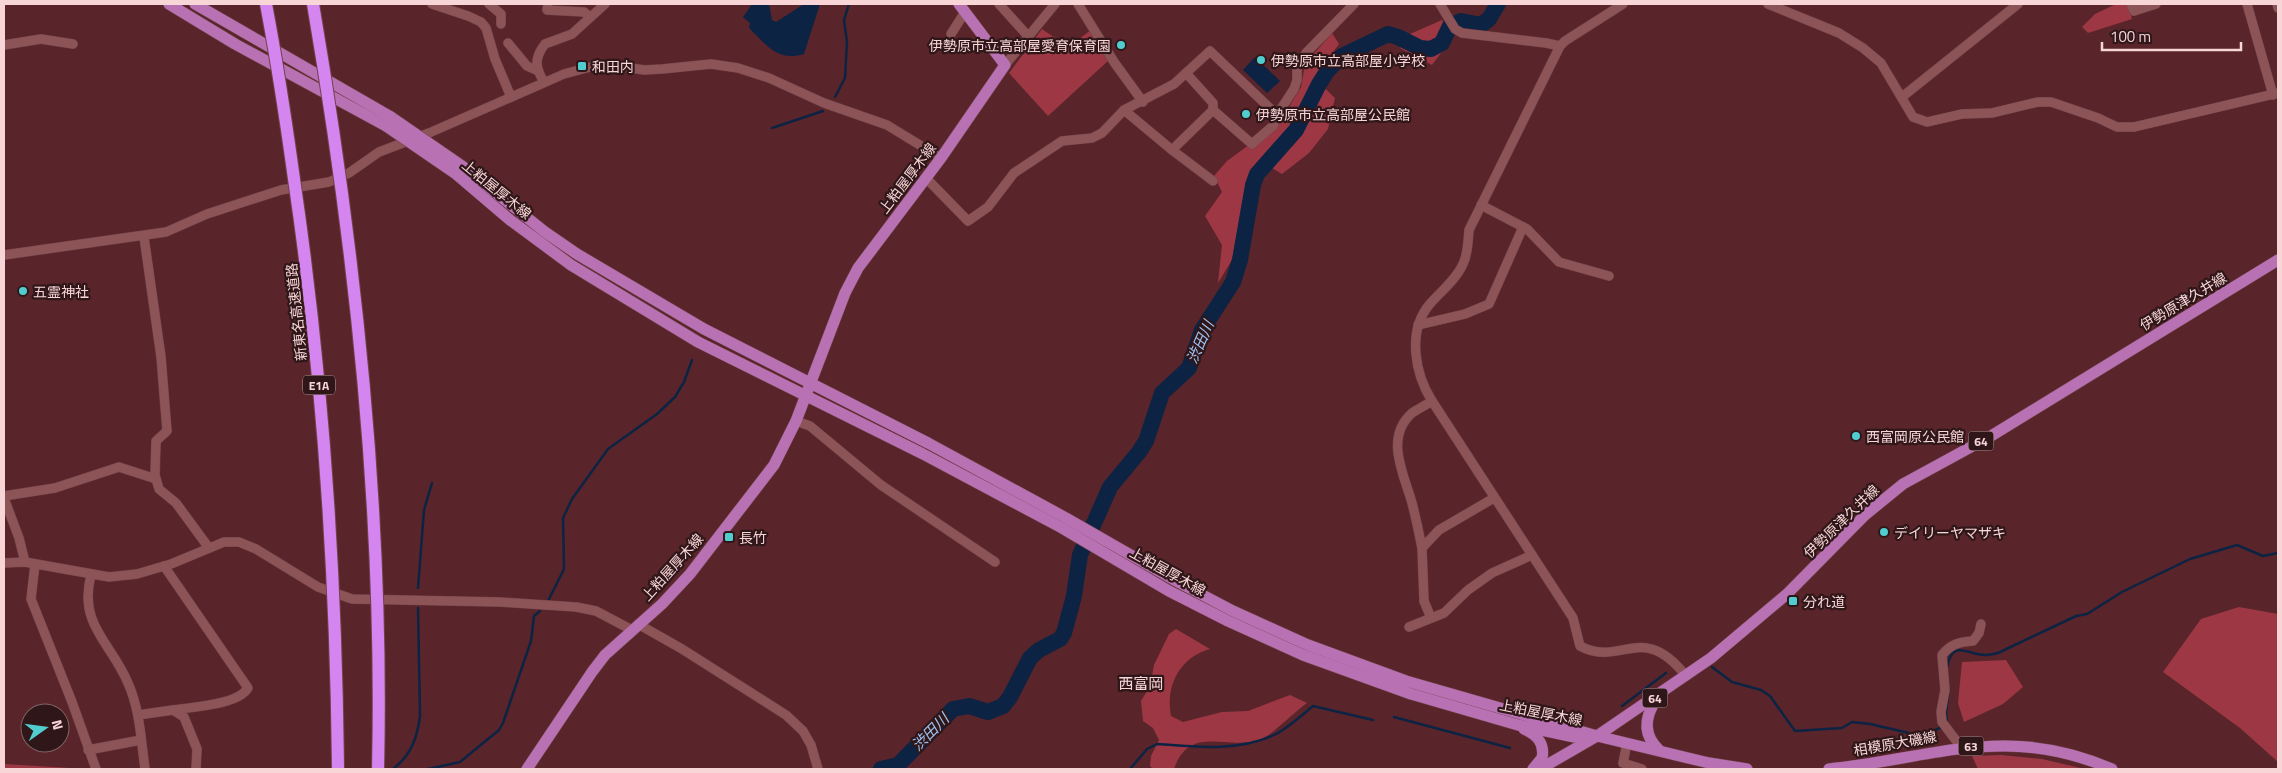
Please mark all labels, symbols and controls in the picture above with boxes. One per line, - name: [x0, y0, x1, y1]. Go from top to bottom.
- scale bar: [2102, 20, 2241, 52]
- text: 100 m: [2110, 25, 2151, 48]
- place label: 伊勢原市立高部屋愛育保育園: [929, 35, 1111, 56]
- marker: 伊勢原市立高部屋愛育保育園: [1115, 39, 1127, 51]
- place label: 伊勢原市立高部屋小学校: [1271, 50, 1425, 71]
- marker: 伊勢原市立高部屋小学校: [1255, 54, 1267, 66]
- place label: 和田内: [592, 56, 634, 77]
- marker: 和田内: [576, 60, 588, 72]
- place label: 伊勢原市立高部屋公民館: [1256, 104, 1410, 125]
- marker: 伊勢原市立高部屋公民館: [1240, 108, 1252, 120]
- street label: 上粕屋厚木線: [873, 138, 941, 218]
- street label: 上粕屋厚木線: [458, 154, 536, 224]
- street label: 新東名高速道路: [280, 262, 312, 362]
- street label: 伊勢原津久井線: [2136, 267, 2230, 335]
- place label: 五霊神社: [33, 281, 89, 302]
- marker: 五霊神社: [17, 285, 29, 297]
- water label: 渋田川: [1180, 315, 1220, 367]
- road number: E1A: [303, 376, 335, 394]
- place label: 西富岡原公民館: [1866, 426, 1964, 447]
- marker: 西富岡原公民館: [1850, 430, 1862, 442]
- road number: 64: [1968, 432, 1994, 451]
- street label: 伊勢原津久井線: [1798, 479, 1884, 563]
- place label: デイリーヤマザキ: [1894, 522, 2006, 543]
- marker: デイリーヤマザキ: [1878, 526, 1890, 538]
- place label: 長竹: [739, 527, 767, 548]
- street label: 上粕屋厚木線: [636, 529, 708, 605]
- marker: 長竹: [723, 531, 735, 543]
- street label: 上粕屋厚木線: [1126, 541, 1210, 601]
- place label: 分れ道: [1803, 591, 1845, 612]
- marker: 分れ道: [1787, 595, 1799, 607]
- district label: 西富岡: [1118, 672, 1164, 695]
- road number: 64: [1642, 688, 1668, 708]
- street label: 上粕屋厚木線: [1498, 694, 1584, 730]
- north arrow: [20, 703, 70, 753]
- water label: 渋田川: [906, 707, 955, 756]
- text: N: [47, 717, 69, 732]
- street label: 相模原大磯線: [1852, 725, 1938, 761]
- road number: 63: [1958, 736, 1984, 756]

